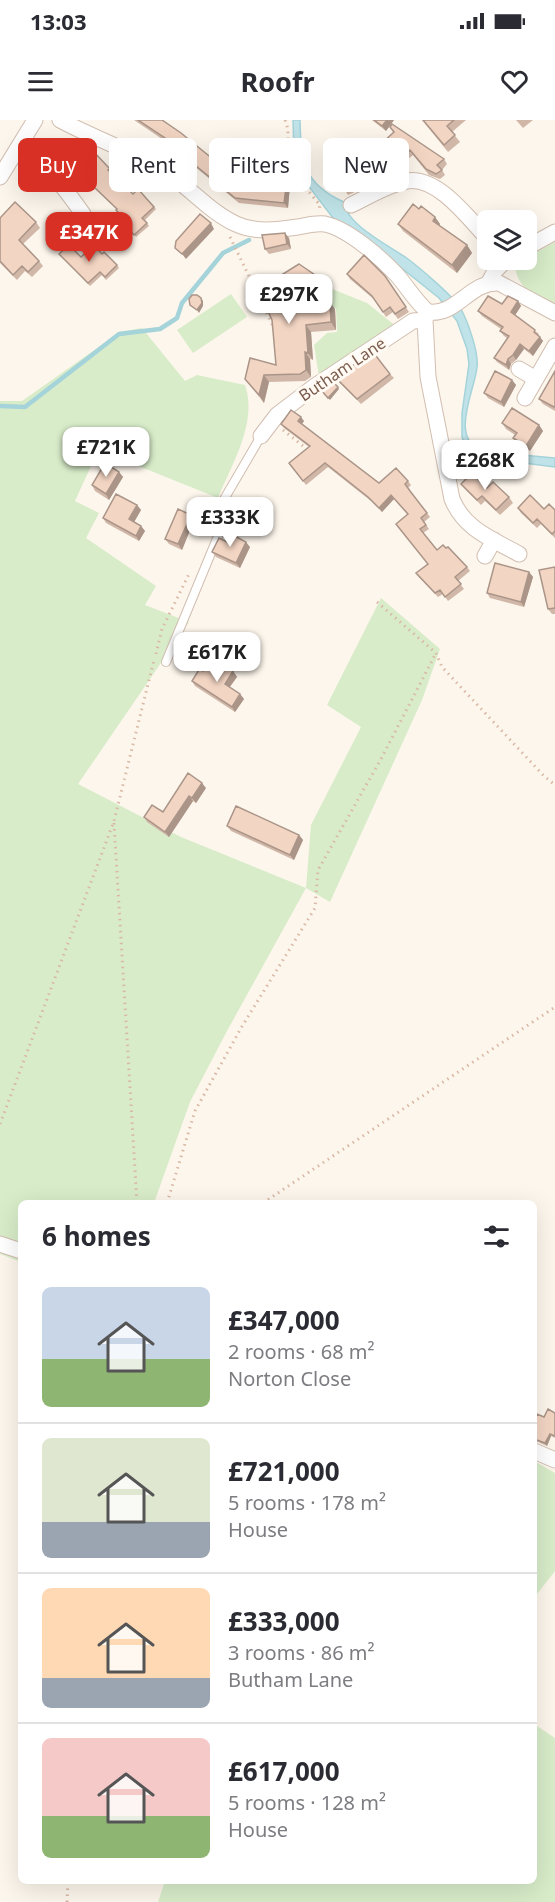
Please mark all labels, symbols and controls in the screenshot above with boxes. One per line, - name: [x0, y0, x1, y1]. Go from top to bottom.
- text: 13:03: [30, 6, 87, 36]
- text: Roofr: [241, 63, 314, 100]
- icon: menu: [24, 65, 57, 98]
- icon: heart: [498, 65, 531, 98]
- chip: Buy: [18, 138, 97, 192]
- chip: Rent: [109, 138, 197, 192]
- chip: Filters: [209, 138, 311, 192]
- chip: New: [323, 138, 409, 192]
- map controls: [477, 210, 537, 270]
- button: layers: [477, 210, 537, 270]
- pin: £347K: [47, 212, 131, 263]
- text: £347K: [59, 218, 119, 245]
- pin: £297K: [247, 274, 331, 325]
- text: £297K: [259, 280, 319, 307]
- street label: Butham Lane: [294, 332, 390, 406]
- pin: £721K: [64, 427, 148, 478]
- text: £721K: [76, 433, 136, 460]
- pin: £268K: [443, 440, 527, 491]
- text: £268K: [455, 446, 515, 473]
- pin: £333K: [188, 497, 272, 548]
- text: £333K: [200, 503, 260, 530]
- pin: £617K: [175, 632, 259, 683]
- text: £617K: [187, 638, 247, 665]
- text: 6 homes: [42, 1218, 151, 1254]
- icon: filters: [480, 1220, 513, 1253]
- text: £347,000: [228, 1302, 340, 1338]
- icon: home: [90, 1311, 162, 1383]
- text: 2 rooms · 68 m²: [228, 1338, 375, 1365]
- text: Norton Close: [228, 1365, 351, 1392]
- text: £721,000: [228, 1453, 340, 1489]
- icon: home: [90, 1462, 162, 1534]
- text: 5 rooms · 178 m²: [228, 1489, 386, 1516]
- text: House: [228, 1516, 288, 1543]
- text: £333,000: [228, 1603, 340, 1639]
- icon: home: [90, 1612, 162, 1684]
- text: 3 rooms · 86 m²: [228, 1639, 375, 1666]
- text: Butham Lane: [228, 1666, 353, 1693]
- text: £617,000: [228, 1753, 340, 1789]
- icon: home: [90, 1762, 162, 1834]
- text: 5 rooms · 128 m²: [228, 1789, 386, 1816]
- text: House: [228, 1816, 288, 1843]

